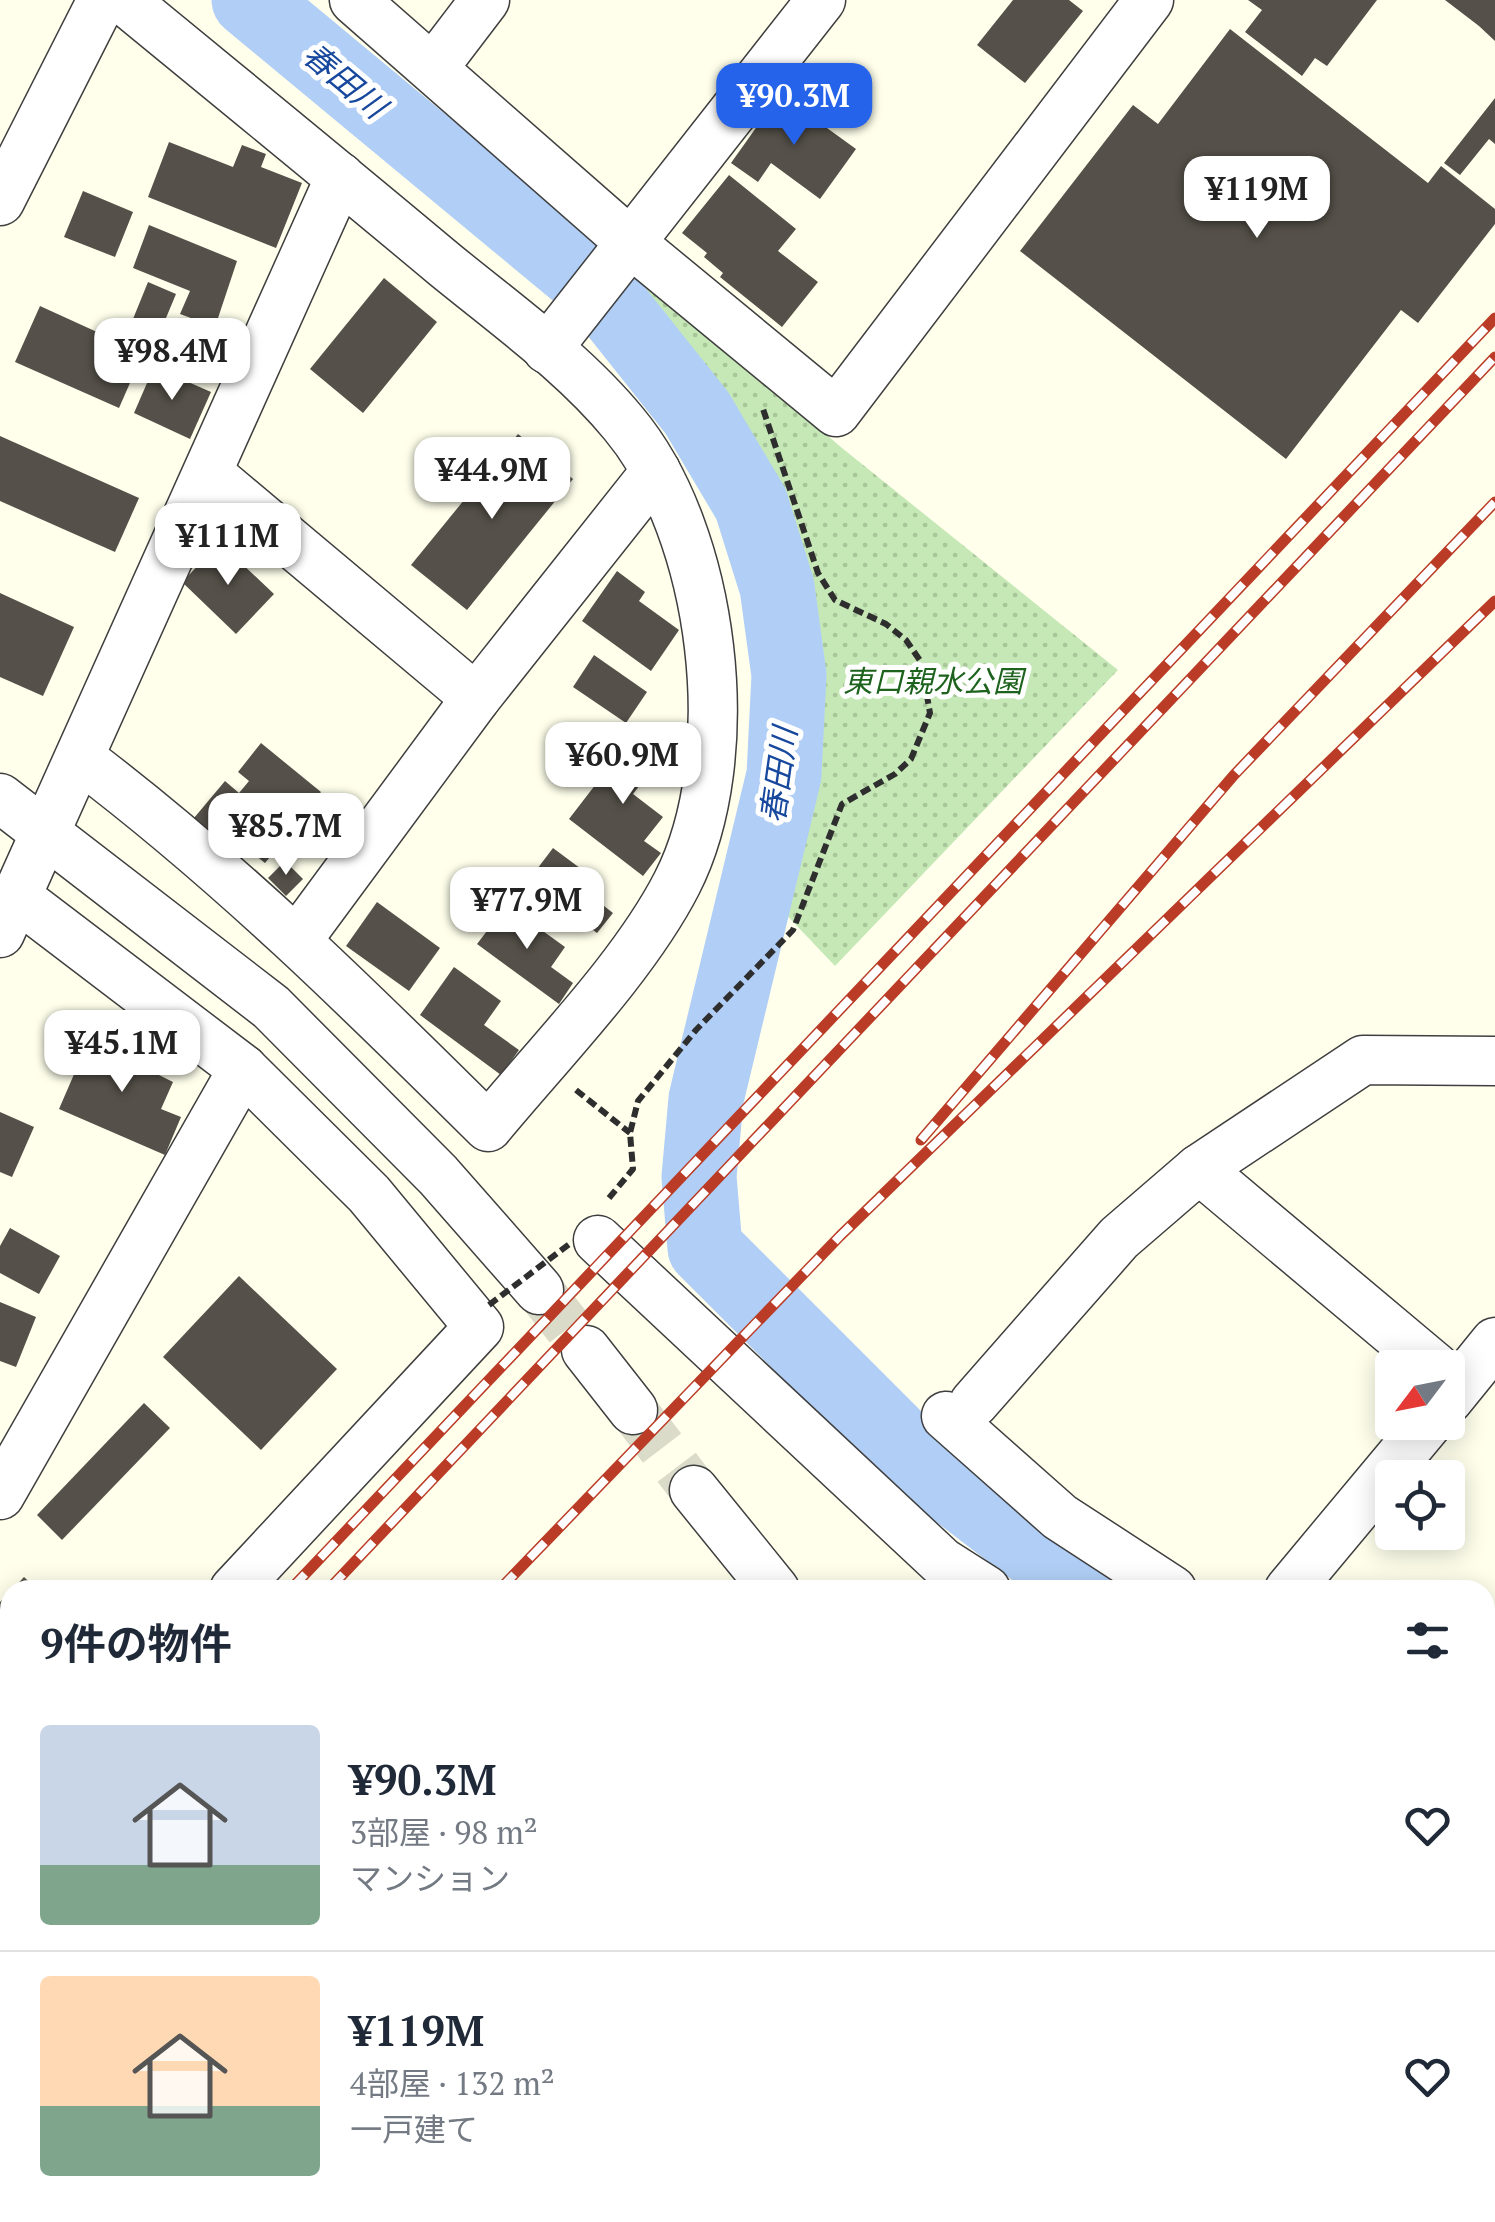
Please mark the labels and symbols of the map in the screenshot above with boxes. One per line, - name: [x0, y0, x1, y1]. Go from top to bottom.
- water label: 春田川: [295, 33, 398, 129]
- pin: ¥90.3M: [713, 63, 875, 148]
- pin: ¥119M: [1187, 156, 1327, 241]
- pin: ¥98.4M: [91, 318, 253, 403]
- pin: ¥44.9M: [411, 437, 573, 522]
- pin: ¥111M: [158, 503, 298, 588]
- park label: 東口親水公園: [843, 661, 1027, 701]
- pin: ¥60.9M: [542, 722, 704, 807]
- water label: 春田川: [751, 722, 806, 825]
- pin: ¥85.7M: [205, 793, 367, 878]
- pin: ¥77.9M: [446, 867, 608, 952]
- pin: ¥45.1M: [41, 1010, 203, 1095]
- north arrow: [1375, 1350, 1465, 1440]

